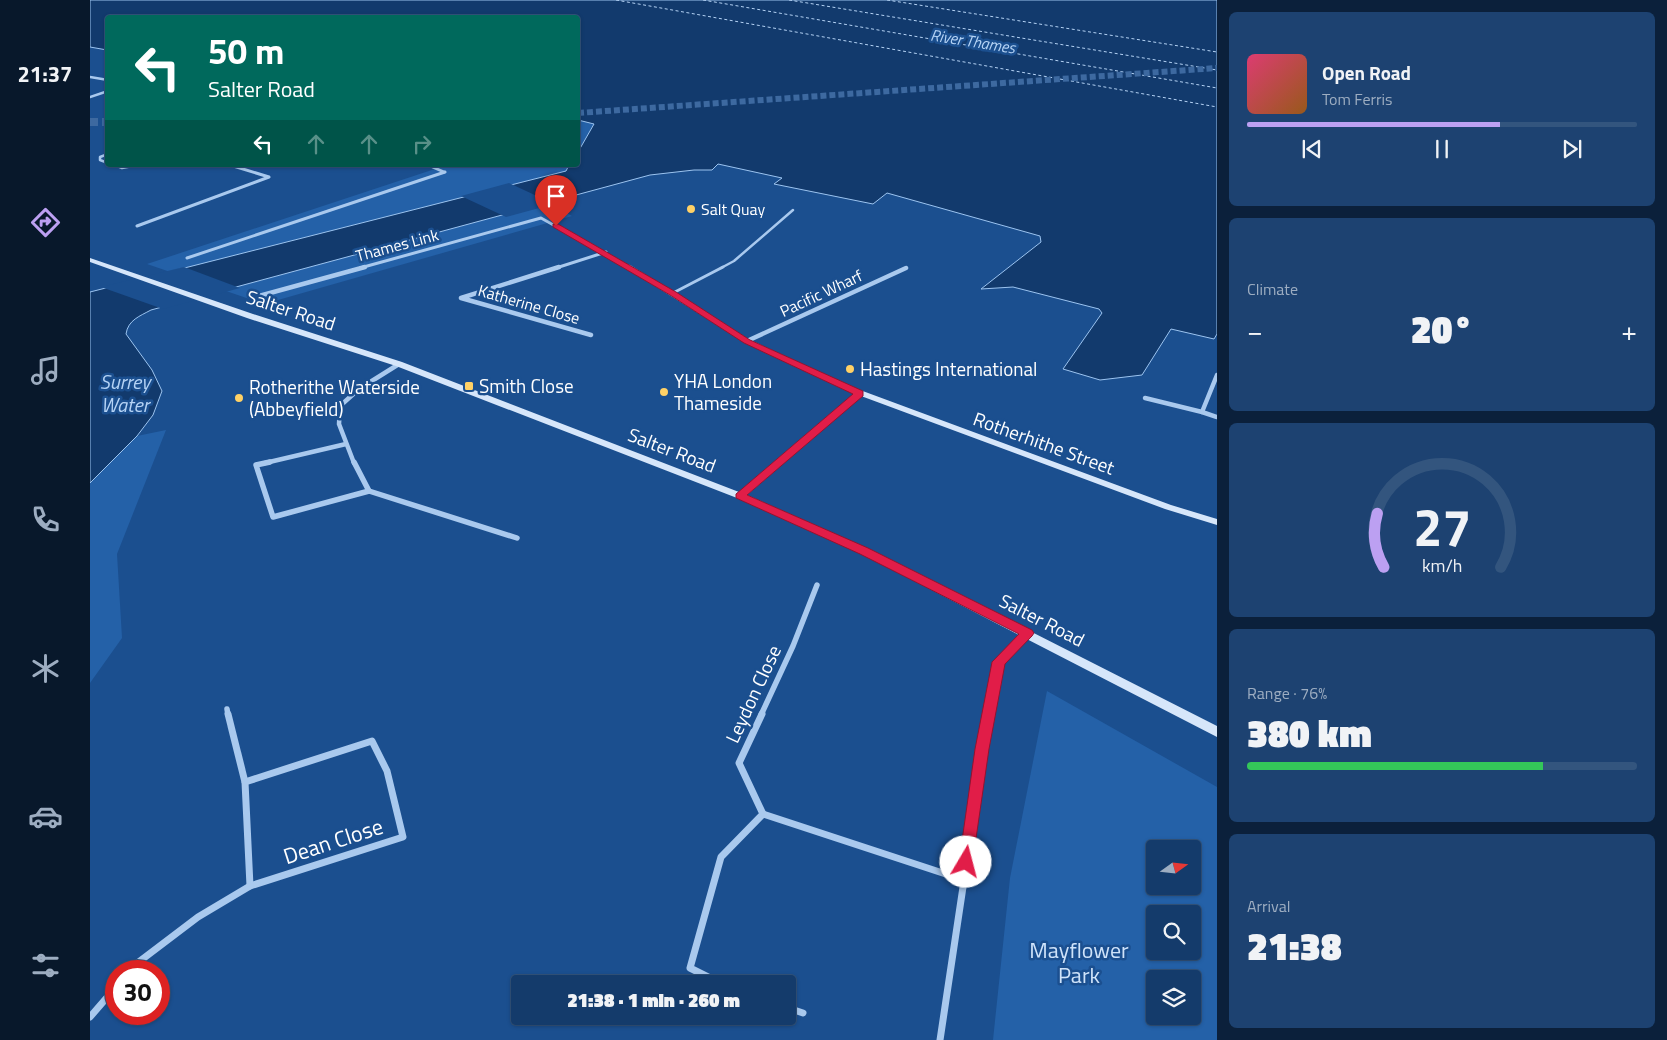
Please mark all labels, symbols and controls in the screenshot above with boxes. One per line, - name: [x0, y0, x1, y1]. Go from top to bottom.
- water label: River Thames: [929, 22, 1018, 60]
- text: 50 m: [208, 24, 284, 78]
- icon: left: [125, 35, 190, 100]
- text: 21:37: [18, 57, 72, 91]
- text: Open Road: [1322, 58, 1411, 87]
- text: Salter Road: [208, 72, 315, 106]
- text: Tom Ferris: [1322, 87, 1393, 111]
- icon: left: [249, 130, 277, 158]
- icon: ahead: [302, 130, 330, 158]
- icon: ahead: [355, 130, 383, 158]
- icon: right: [408, 130, 436, 158]
- icon: previous: [1298, 135, 1326, 163]
- icon: pause: [1428, 135, 1456, 163]
- icon: next: [1558, 135, 1586, 163]
- pin: [535, 175, 577, 226]
- icon: arrive: [542, 182, 570, 210]
- place label: Salt Quay: [701, 197, 766, 221]
- marker: Salt Quay: [685, 203, 697, 215]
- icon: directions: [28, 205, 63, 240]
- street label: Thames Link: [353, 222, 441, 268]
- street label: Pacific Wharf: [776, 263, 867, 323]
- text: Climate: [1247, 277, 1298, 301]
- street label: Katherine Close: [475, 278, 583, 330]
- street label: Salter Road: [243, 281, 340, 338]
- text: 20°: [1411, 300, 1473, 358]
- text: −: [1247, 309, 1263, 352]
- text: +: [1621, 309, 1637, 352]
- icon: music: [28, 353, 63, 388]
- place label: Hastings International: [860, 354, 1037, 383]
- marker: Hastings International: [844, 363, 856, 375]
- water label: Surrey Water: [100, 366, 152, 420]
- place label: YHA London Thameside: [674, 366, 772, 417]
- place label: Smith Close: [479, 371, 574, 400]
- place label: Rotherithe Waterside (Abbeyfield): [249, 372, 420, 423]
- marker: Smith Close: [463, 380, 475, 392]
- marker: YHA London Thameside: [658, 386, 670, 398]
- marker: Rotherithe Waterside (Abbeyfield): [233, 392, 245, 404]
- street label: Rotherhithe Street: [969, 404, 1119, 482]
- street label: Salter Road: [624, 419, 720, 480]
- text: 27: [1413, 487, 1471, 566]
- icon: phone: [28, 502, 63, 537]
- text: km/h: [1422, 552, 1462, 579]
- street label: Salter Road: [994, 586, 1090, 653]
- street label: Leydon Close: [717, 640, 788, 748]
- icon: climate: [28, 651, 63, 686]
- text: Range · 76%: [1247, 681, 1327, 705]
- text: 380 km: [1247, 704, 1372, 762]
- icon: car: [28, 799, 63, 834]
- street label: Dean Close: [279, 809, 387, 873]
- position arrow: [939, 835, 991, 887]
- north arrow: [1146, 840, 1201, 895]
- map controls: [1146, 840, 1201, 1025]
- text: Arrival: [1247, 894, 1290, 918]
- button: search: [1146, 905, 1201, 960]
- text: 21:38: [1247, 917, 1342, 975]
- park label: Mayflower Park: [1029, 933, 1129, 992]
- icon: filters: [28, 948, 63, 983]
- speed limit sign: 30: [105, 960, 170, 1025]
- button: layers: [1146, 970, 1201, 1025]
- text: 21:38 · 1 min · 260 m: [567, 985, 740, 1014]

